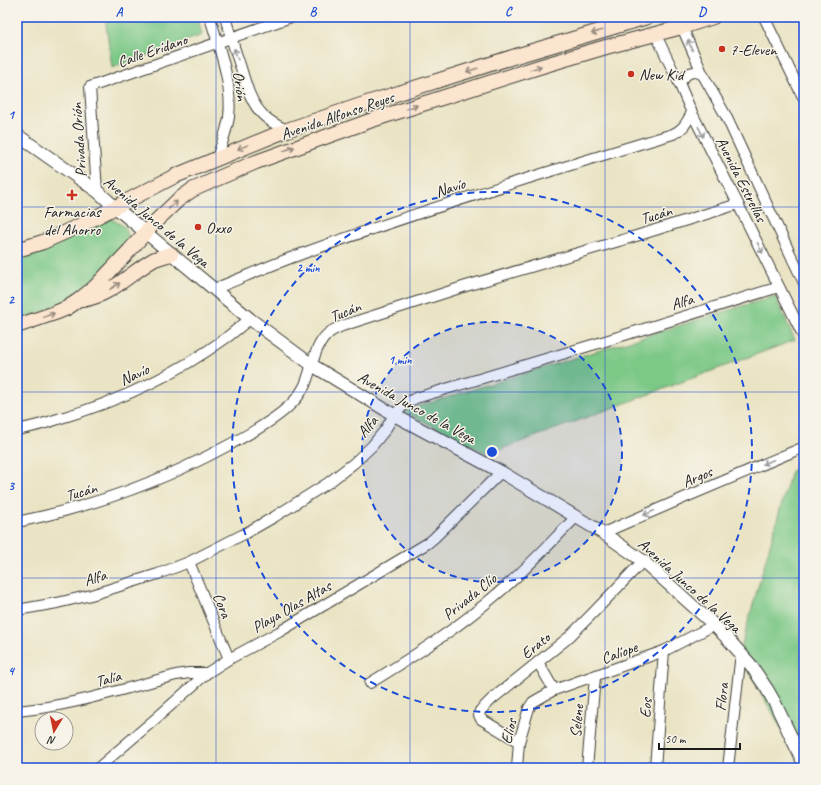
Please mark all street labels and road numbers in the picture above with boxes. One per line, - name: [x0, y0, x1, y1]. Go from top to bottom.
- street label: Calle Erídano: [115, 29, 192, 72]
- street label: Orión: [228, 70, 252, 103]
- street label: Avenida Alfonso Reyes: [278, 87, 398, 145]
- street label: Privada Orión: [66, 101, 92, 178]
- street label: Avenida Estrellas: [711, 133, 772, 227]
- street label: Avenida Junco de la Vega: [99, 172, 214, 273]
- street label: Navío: [433, 173, 469, 202]
- street label: Tucán: [638, 201, 675, 229]
- street label: Alfa: [669, 289, 697, 315]
- street label: Tucán: [327, 296, 365, 327]
- street label: Navío: [117, 359, 154, 390]
- street label: Avenida Junco de la Vega: [354, 367, 480, 449]
- street label: Alfa: [353, 411, 383, 442]
- street label: Argos: [679, 461, 717, 492]
- street label: Tucán: [63, 478, 100, 506]
- street label: Avenida Junco de la Vega: [634, 534, 746, 638]
- street label: Alfa: [82, 565, 110, 591]
- street label: Privada Clío: [439, 568, 502, 625]
- street label: Playa Olas Altas: [248, 575, 336, 638]
- street label: Cora: [208, 590, 237, 622]
- street label: Erato: [517, 626, 556, 664]
- street label: Calíope: [598, 637, 642, 669]
- street label: Talía: [93, 666, 124, 692]
- street label: Flora: [711, 681, 734, 712]
- street label: Eos: [635, 696, 657, 719]
- street label: Selene: [566, 702, 589, 738]
- street label: Elios: [496, 715, 522, 746]

